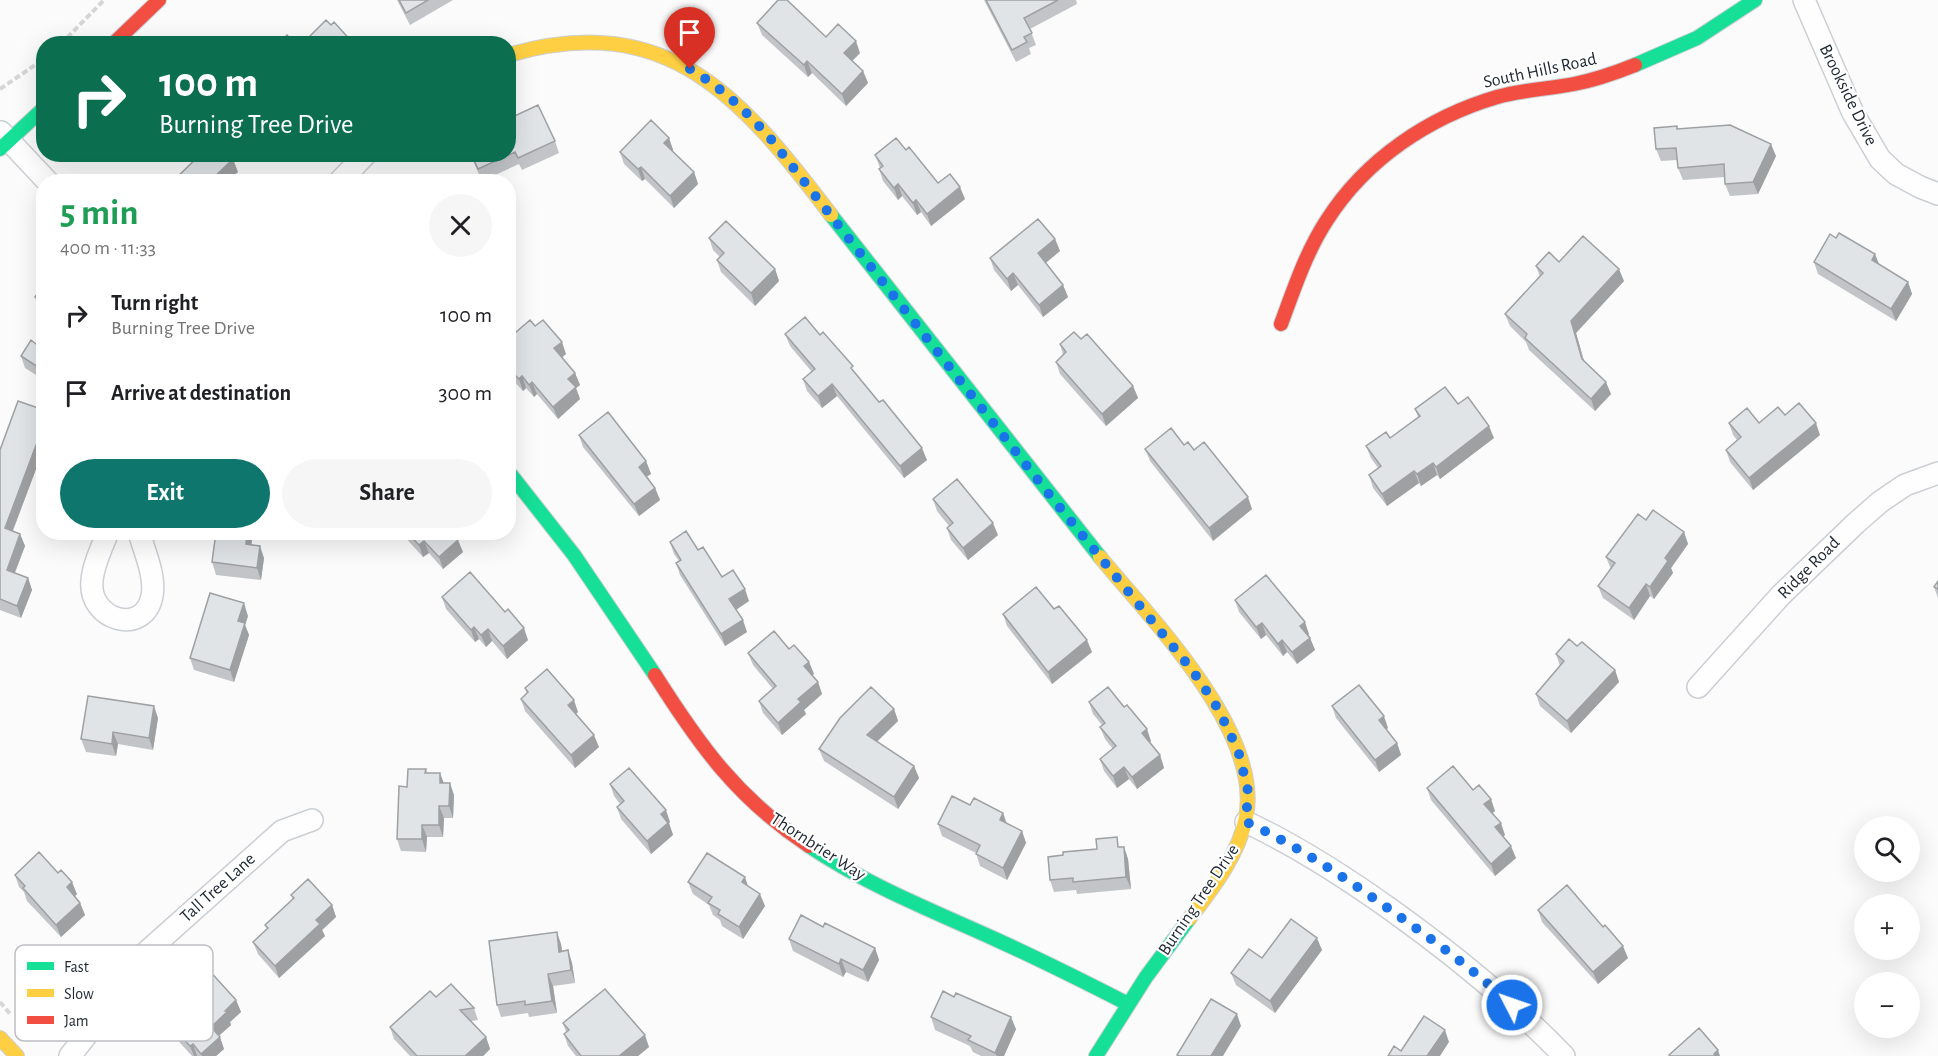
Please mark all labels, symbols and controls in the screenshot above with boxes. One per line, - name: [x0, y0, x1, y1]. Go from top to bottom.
- pin: [664, 7, 715, 69]
- icon: arrive: [673, 16, 706, 49]
- street label: Brookside Drive: [1816, 42, 1880, 148]
- street label: South Hills Road: [1482, 50, 1598, 92]
- icon: right: [60, 60, 138, 138]
- text: 100 m: [159, 62, 258, 104]
- text: Burning Tree Drive: [159, 111, 353, 138]
- button: close: [429, 194, 492, 257]
- text: 5 min: [60, 195, 138, 231]
- text: 400 m · 11:33: [60, 238, 156, 258]
- text: Turn right: [111, 292, 198, 314]
- icon: right: [60, 299, 93, 332]
- text: 100 m: [440, 304, 492, 326]
- text: Burning Tree Drive: [111, 318, 255, 338]
- icon: arrive: [60, 377, 93, 410]
- text: Arrive at destination: [111, 382, 291, 404]
- text: 300 m: [438, 382, 492, 404]
- button: Exit: [60, 459, 270, 528]
- button: Share: [282, 459, 492, 528]
- street label: Ridge Road: [1775, 534, 1843, 602]
- street label: Thornbrier Way: [767, 810, 869, 884]
- map controls: [1854, 816, 1920, 1038]
- button: search: [1854, 816, 1920, 882]
- street label: Burning Tree Drive: [1155, 841, 1243, 959]
- street label: Tall Tree Lane: [177, 850, 259, 926]
- button: +: [1854, 894, 1920, 960]
- legend: [15, 945, 213, 1041]
- text: Fast: [64, 959, 89, 975]
- button: −: [1854, 972, 1920, 1038]
- position arrow: [1480, 973, 1544, 1037]
- text: Slow: [64, 986, 94, 1002]
- text: Jam: [64, 1013, 89, 1029]

